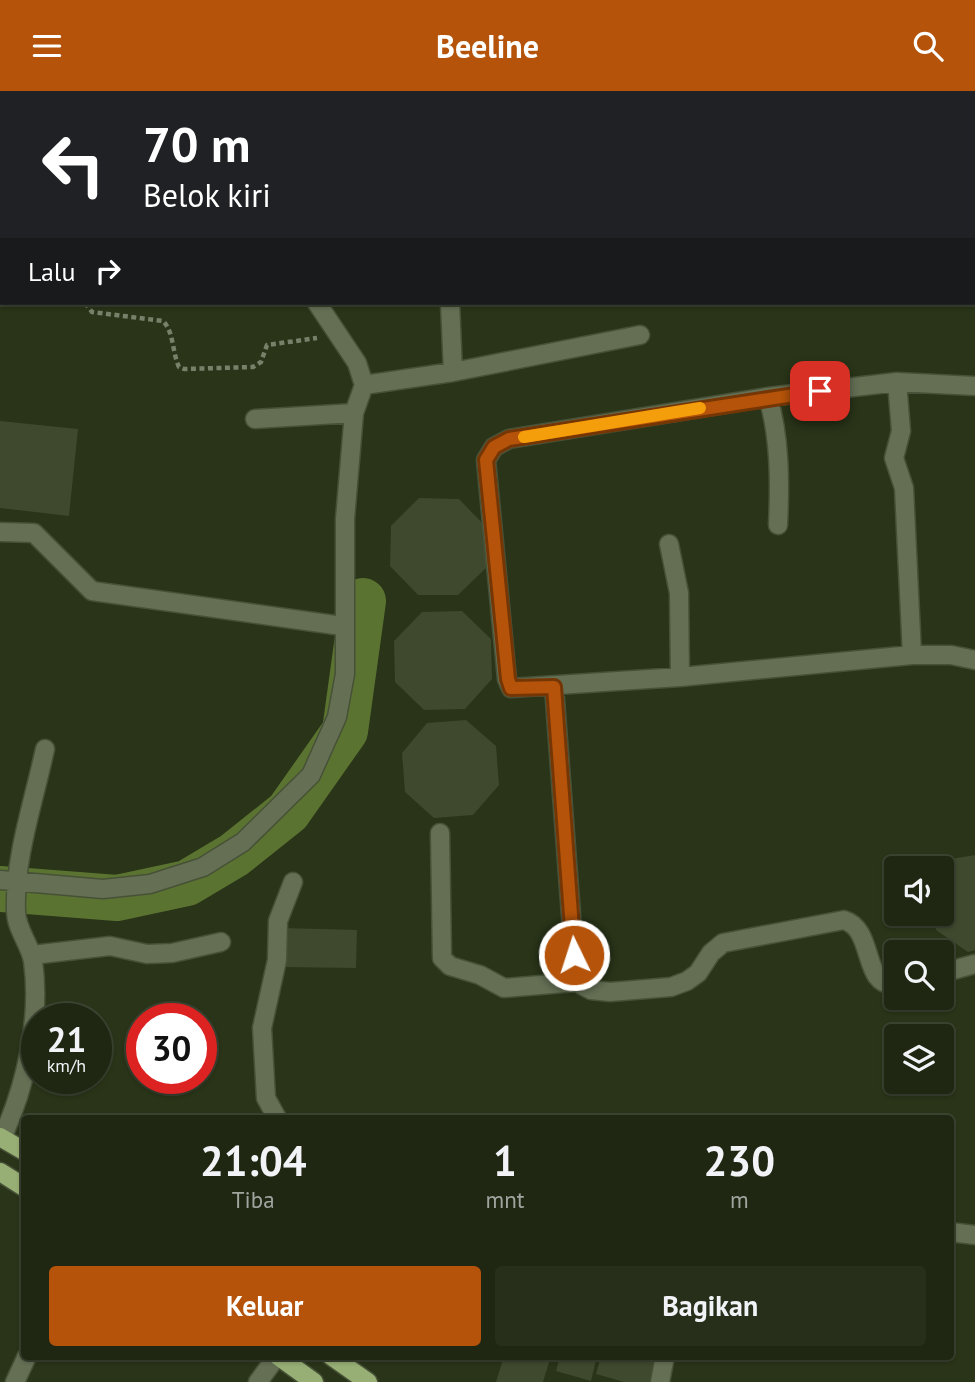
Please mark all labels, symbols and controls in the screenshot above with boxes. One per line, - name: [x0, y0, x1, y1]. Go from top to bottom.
- text: Beeline: [436, 25, 539, 67]
- icon: menu: [28, 27, 66, 65]
- icon: search: [909, 27, 947, 65]
- text: 70 m: [143, 112, 250, 176]
- icon: left: [28, 119, 119, 210]
- text: Belok kiri: [143, 174, 271, 216]
- icon: right: [89, 252, 127, 290]
- text: Lalu: [28, 255, 75, 288]
- pin: [790, 361, 850, 421]
- icon: arrive: [801, 372, 839, 410]
- map controls: [884, 856, 954, 1094]
- button: sound: [884, 856, 954, 926]
- position arrow: [537, 918, 611, 992]
- button: search: [884, 940, 954, 1010]
- speed limit sign: 30: [126, 1003, 217, 1094]
- text: 21: [47, 1016, 86, 1062]
- button: layers: [884, 1024, 954, 1094]
- text: km/h: [47, 1054, 86, 1077]
- text: 21:04: [200, 1133, 307, 1188]
- text: 1: [493, 1133, 517, 1188]
- text: 230: [704, 1133, 775, 1188]
- text: Tiba: [232, 1185, 275, 1214]
- text: mnt: [486, 1185, 525, 1214]
- text: m: [730, 1185, 749, 1214]
- button: Keluar: [49, 1266, 481, 1346]
- button: Bagikan: [495, 1266, 926, 1346]

